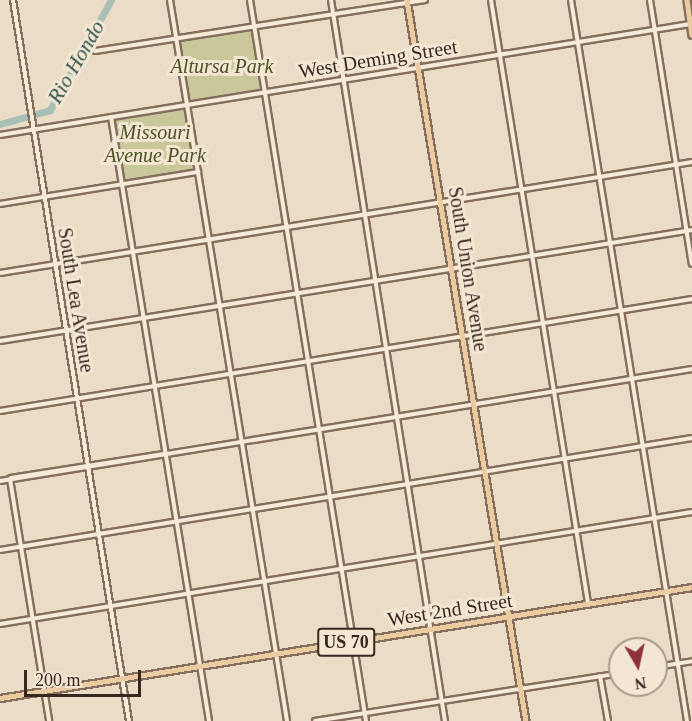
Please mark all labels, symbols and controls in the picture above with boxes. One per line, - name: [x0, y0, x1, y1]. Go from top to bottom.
- water label: Rio Hondo: [42, 16, 110, 108]
- street label: West Deming Street: [297, 35, 459, 83]
- park label: Altursa Park: [171, 54, 273, 78]
- park label: Missouri Avenue Park: [104, 121, 206, 168]
- street label: South Union Avenue: [443, 184, 493, 354]
- street label: South Lea Avenue: [53, 225, 99, 375]
- street label: West 2nd Street: [386, 588, 514, 632]
- road number: US 70: [316, 627, 376, 657]
- north arrow: [608, 637, 668, 697]
- scale bar: [27, 658, 144, 696]
- text: 200 m: [35, 670, 81, 690]
- text: N: [634, 674, 648, 693]

